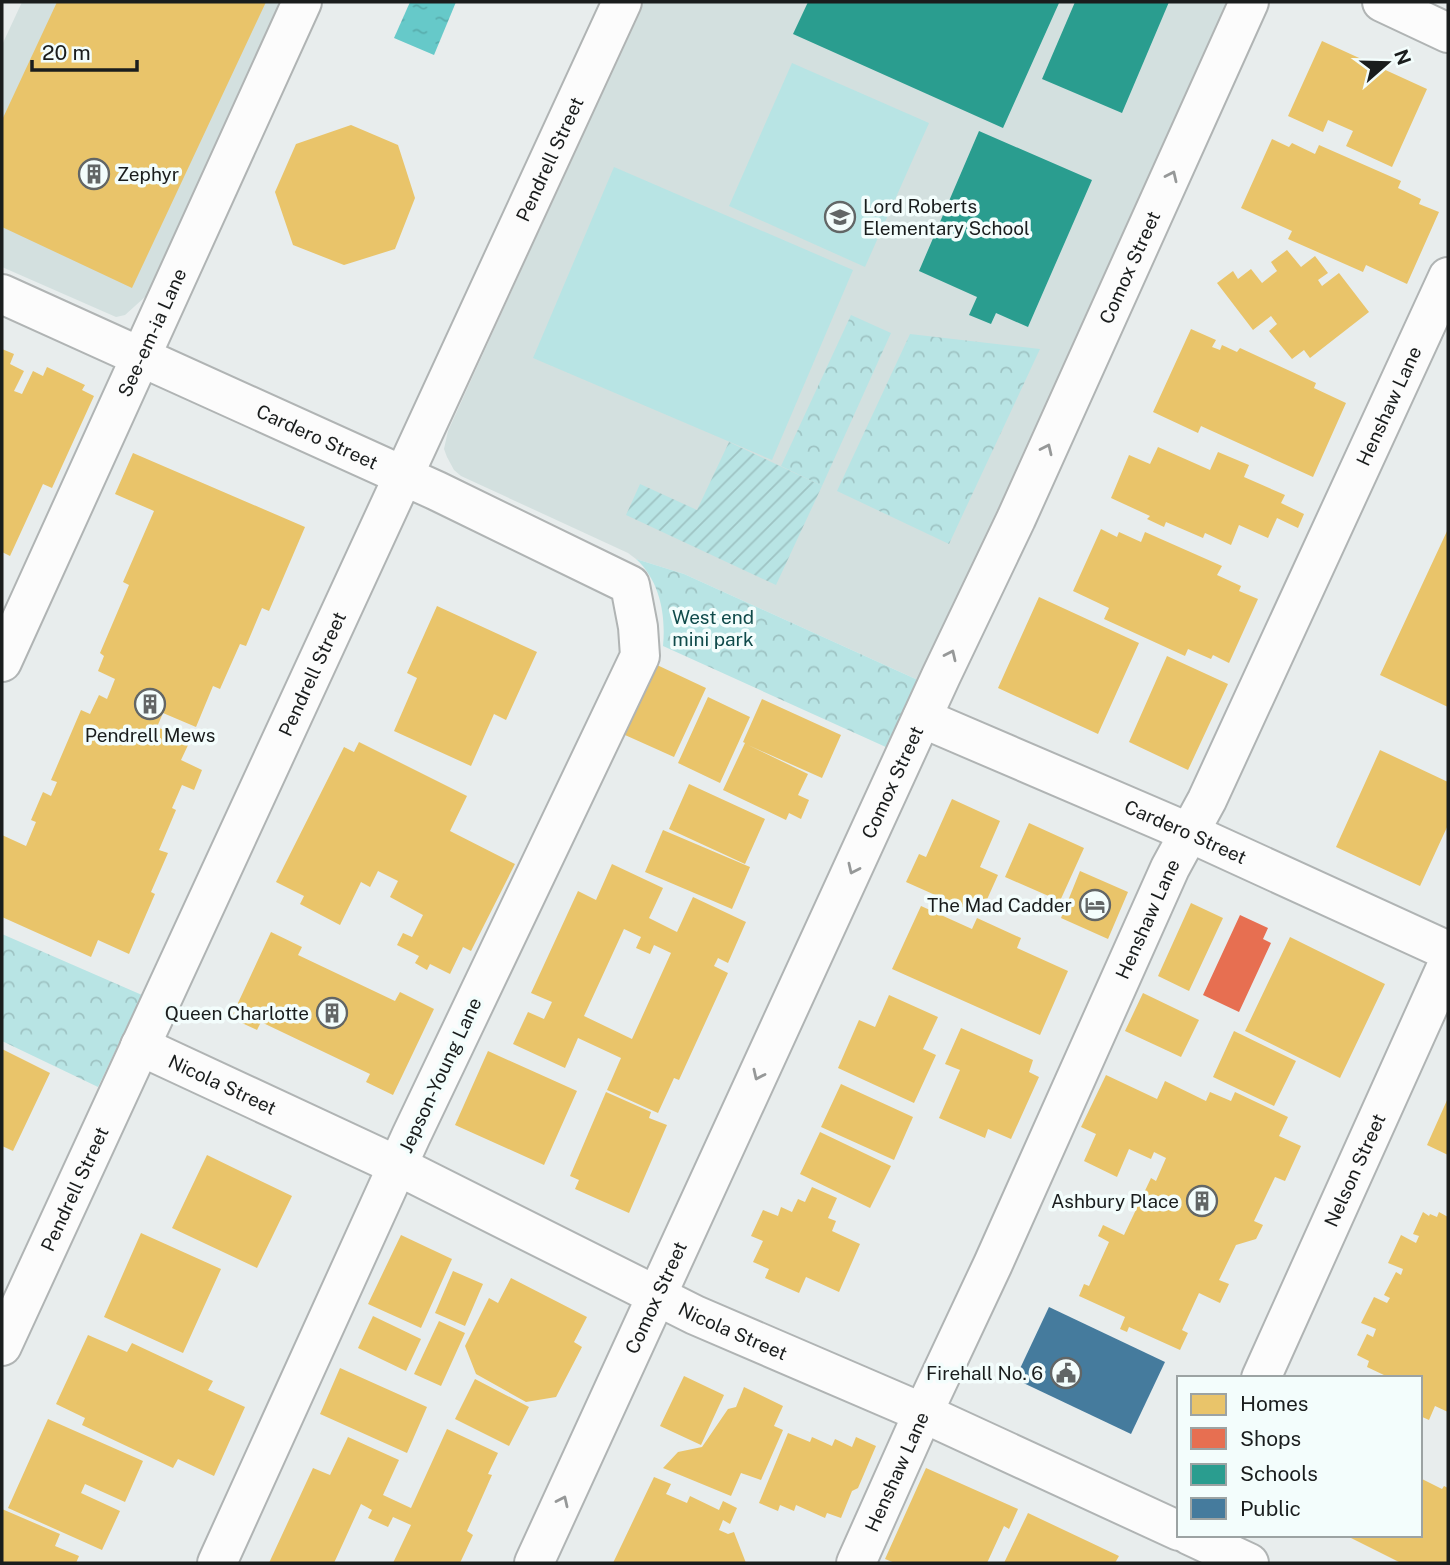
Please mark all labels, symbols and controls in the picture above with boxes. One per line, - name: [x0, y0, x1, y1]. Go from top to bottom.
- scale bar: [32, 28, 136, 72]
- north arrow: [1352, 28, 1422, 98]
- text: 20 m: [42, 40, 91, 65]
- text: N: [1390, 46, 1416, 68]
- street label: Pendrell Street: [511, 93, 588, 225]
- building icon: Zephyr: [77, 157, 111, 191]
- place label: Zephyr: [117, 163, 179, 185]
- one-way arrow: [1164, 171, 1178, 183]
- place label: Lord Roberts Elementary School: [863, 195, 1030, 239]
- school or university icon: Lord Roberts Elementary School: [823, 200, 857, 234]
- street label: Comox Street: [1095, 208, 1164, 327]
- street label: See-em-ia Lane: [113, 265, 191, 400]
- street label: Henshaw Lane: [1352, 343, 1426, 469]
- street label: Cardero Street: [253, 400, 381, 474]
- one-way arrow: [1039, 444, 1053, 457]
- park label: West end mini park: [672, 606, 754, 650]
- street label: Pendrell Street: [274, 608, 350, 740]
- one-way arrow: [942, 650, 956, 663]
- building icon: Pendrell Mews: [133, 687, 167, 721]
- street label: Comox Street: [857, 723, 928, 842]
- place label: Pendrell Mews: [85, 724, 215, 746]
- street label: Cardero Street: [1121, 795, 1250, 868]
- street label: Henshaw Lane: [1111, 855, 1184, 982]
- one-way arrow: [847, 861, 861, 874]
- hotel icon: The Mad Cadder: [1078, 888, 1112, 922]
- place label: The Mad Cadder: [927, 894, 1072, 916]
- street label: Jepson-Young Lane: [394, 994, 486, 1156]
- building icon: Queen Charlotte: [315, 996, 349, 1030]
- place label: Queen Charlotte: [165, 1002, 309, 1024]
- street label: Nicola Street: [165, 1050, 280, 1119]
- one-way arrow: [752, 1068, 766, 1080]
- street label: Nelson Street: [1320, 1110, 1390, 1230]
- street label: Pendrell Street: [36, 1123, 113, 1255]
- building icon: Ashbury Place: [1185, 1184, 1219, 1218]
- place label: Ashbury Place: [1051, 1190, 1179, 1212]
- street label: Comox Street: [620, 1238, 691, 1357]
- street label: Nicola Street: [675, 1298, 791, 1364]
- public building icon: Firehall No. 6: [1049, 1356, 1083, 1390]
- place label: Firehall No. 6: [926, 1362, 1043, 1384]
- legend: [1177, 1376, 1422, 1537]
- text: Homes: [1240, 1391, 1308, 1416]
- street label: Henshaw Lane: [860, 1408, 933, 1535]
- text: Shops: [1240, 1426, 1301, 1451]
- text: Schools: [1240, 1461, 1318, 1486]
- one-way arrow: [555, 1496, 569, 1508]
- text: Public: [1240, 1496, 1301, 1521]

